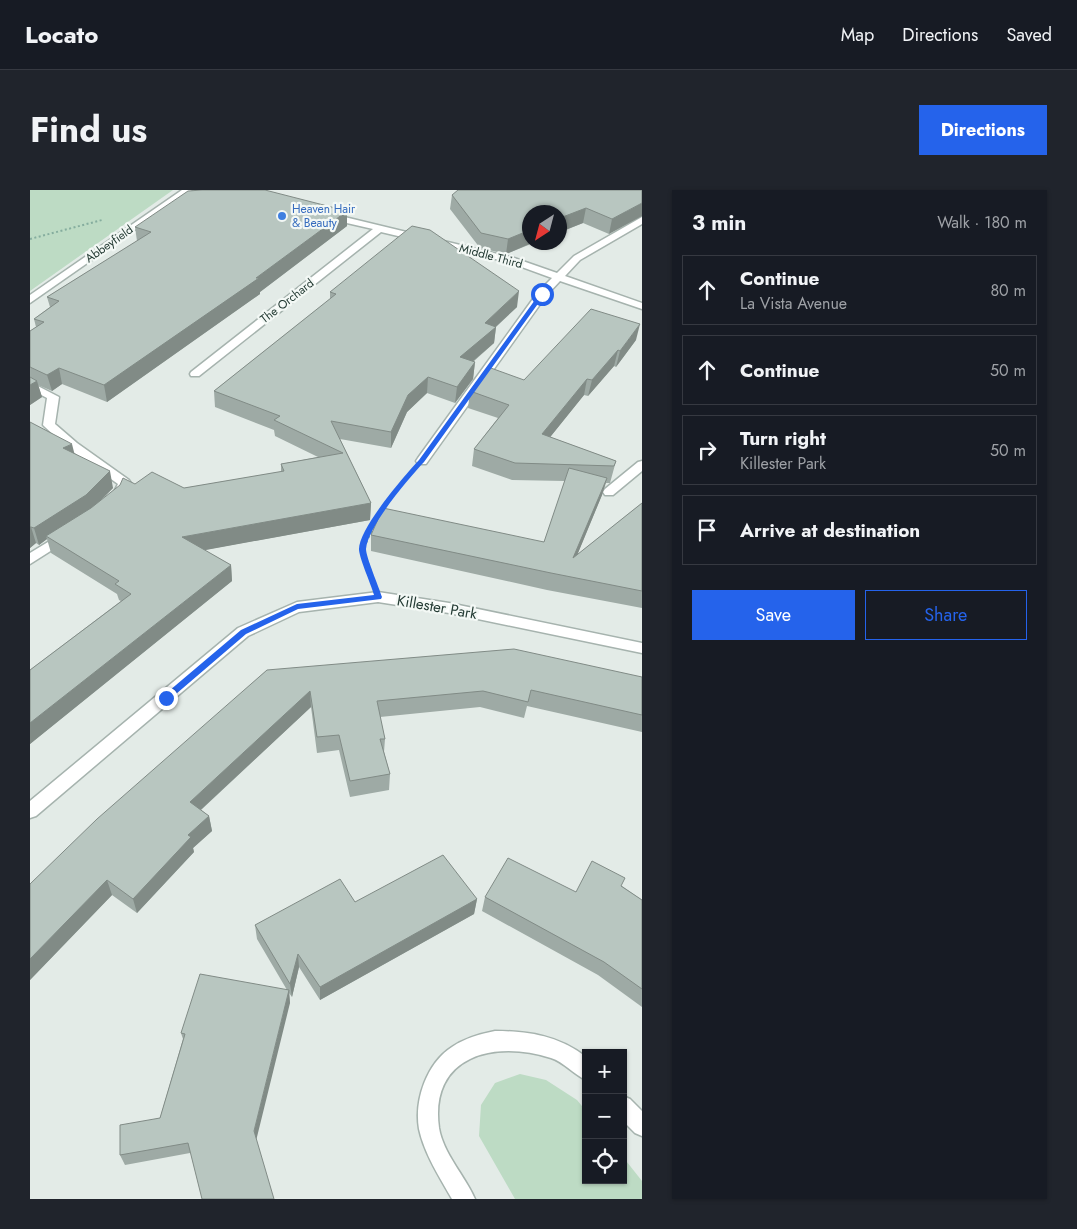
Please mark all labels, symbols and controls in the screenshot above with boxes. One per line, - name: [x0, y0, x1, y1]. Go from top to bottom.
- text: Locato: [25, 17, 98, 52]
- text: Map: [841, 22, 874, 48]
- text: Directions: [902, 22, 978, 48]
- text: Saved: [1006, 22, 1052, 48]
- text: Find us: [30, 105, 147, 155]
- button: Directions: [919, 105, 1047, 155]
- place label: Heaven Hair & Beauty: [292, 200, 356, 232]
- north arrow: [522, 205, 567, 250]
- text: 3 min: [692, 208, 746, 238]
- marker: Heaven Hair & Beauty: [276, 210, 288, 222]
- text: Walk · 180 m: [937, 211, 1027, 234]
- street label: Abbeyfield: [81, 221, 137, 267]
- street label: Middle Third: [457, 239, 525, 273]
- text: Continue: [740, 265, 819, 292]
- street label: The Orchard: [256, 274, 318, 328]
- icon: ahead: [693, 276, 721, 304]
- text: 80 m: [990, 279, 1026, 302]
- route start: [531, 283, 554, 306]
- text: La Vista Avenue: [740, 292, 847, 315]
- icon: ahead: [693, 356, 721, 384]
- text: Continue: [740, 357, 819, 384]
- text: 50 m: [990, 359, 1026, 382]
- text: Turn right: [740, 425, 826, 452]
- icon: right: [693, 436, 721, 464]
- text: 50 m: [990, 439, 1026, 462]
- text: Killester Park: [740, 452, 826, 475]
- icon: arrive: [693, 516, 721, 544]
- text: Arrive at destination: [740, 517, 920, 544]
- street label: Killester Park: [395, 589, 479, 625]
- button: Save: [692, 590, 855, 640]
- button: Share: [865, 590, 1027, 640]
- route end: [155, 687, 178, 710]
- map controls: [582, 1049, 627, 1184]
- button: +: [582, 1049, 627, 1094]
- button: −: [582, 1094, 627, 1139]
- button: locate: [582, 1139, 627, 1184]

